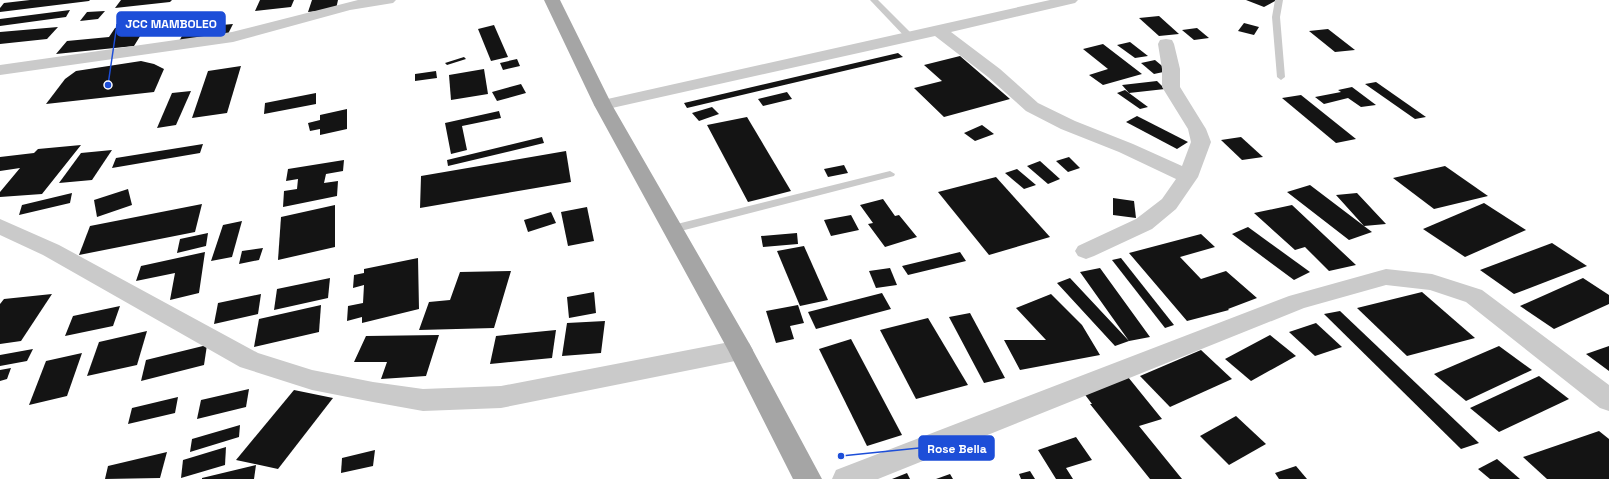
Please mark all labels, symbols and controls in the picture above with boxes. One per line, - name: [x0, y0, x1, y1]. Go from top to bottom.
- callout: JCC MAMBOLEO: [117, 12, 225, 36]
- text: JCC MAMBOLEO: [125, 16, 217, 32]
- callout: Rose Bella: [919, 436, 994, 460]
- text: Rose Bella: [927, 441, 987, 457]

